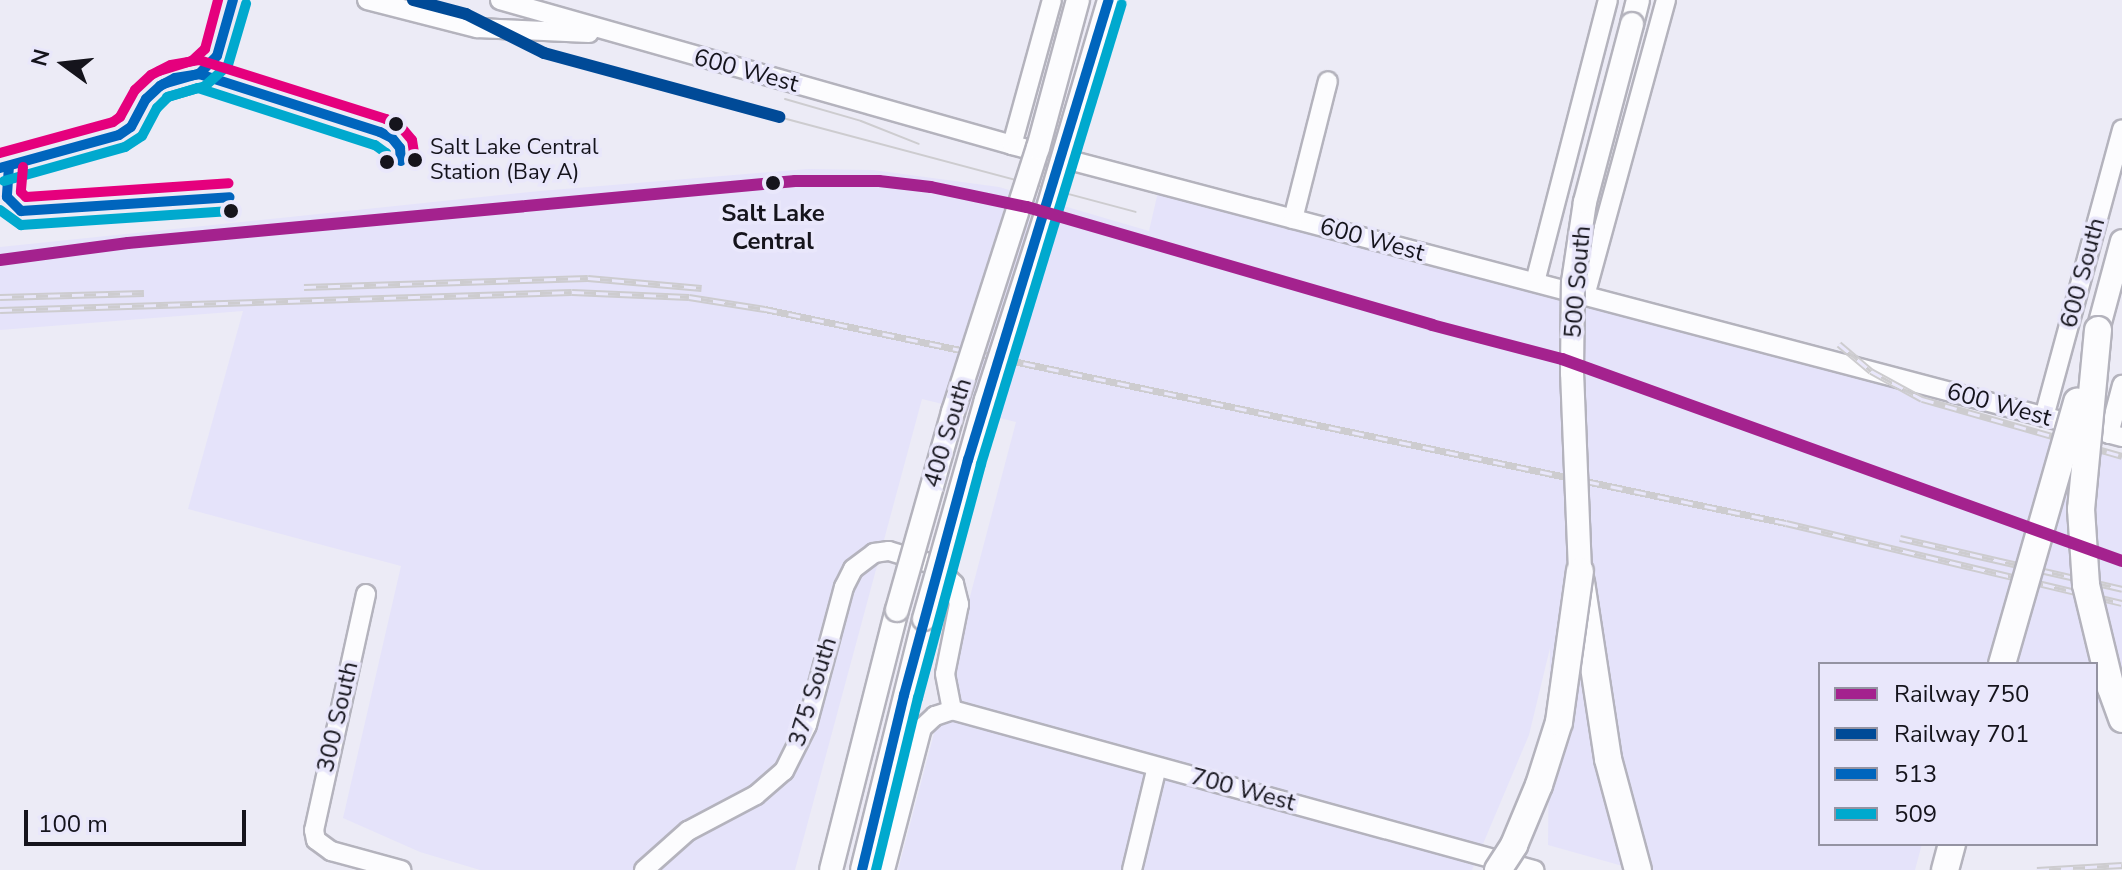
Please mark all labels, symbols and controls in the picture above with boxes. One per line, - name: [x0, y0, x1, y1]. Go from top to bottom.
- north arrow: [24, 24, 104, 104]
- street label: 600 West: [691, 43, 801, 99]
- text: N: [24, 46, 57, 70]
- unlabelled marker: [388, 116, 404, 132]
- place label: Salt Lake Central Station (Bay A): [430, 134, 598, 186]
- marker: Salt Lake Central Station (Bay A): [407, 152, 423, 168]
- unlabelled marker: [379, 154, 395, 170]
- marker: Salt Lake Central: [760, 170, 786, 196]
- place label: Salt Lake Central: [721, 200, 825, 256]
- unlabelled marker: [223, 203, 239, 219]
- street label: 600 West: [1317, 212, 1427, 268]
- street label: 600 South: [2054, 215, 2112, 331]
- street label: 500 South: [1559, 224, 1597, 340]
- street label: 400 South: [918, 375, 978, 491]
- street label: 600 West: [1944, 377, 2054, 433]
- street label: 375 South: [783, 634, 843, 750]
- street label: 300 South: [311, 659, 365, 775]
- legend: [1818, 662, 2098, 846]
- text: Railway 750: [1894, 678, 2029, 710]
- text: Railway 701: [1894, 718, 2029, 750]
- text: 513: [1894, 758, 1937, 790]
- street label: 700 West: [1188, 762, 1298, 818]
- scale bar: [28, 794, 250, 844]
- text: 509: [1894, 798, 1937, 830]
- text: 100 m: [38, 808, 108, 840]

